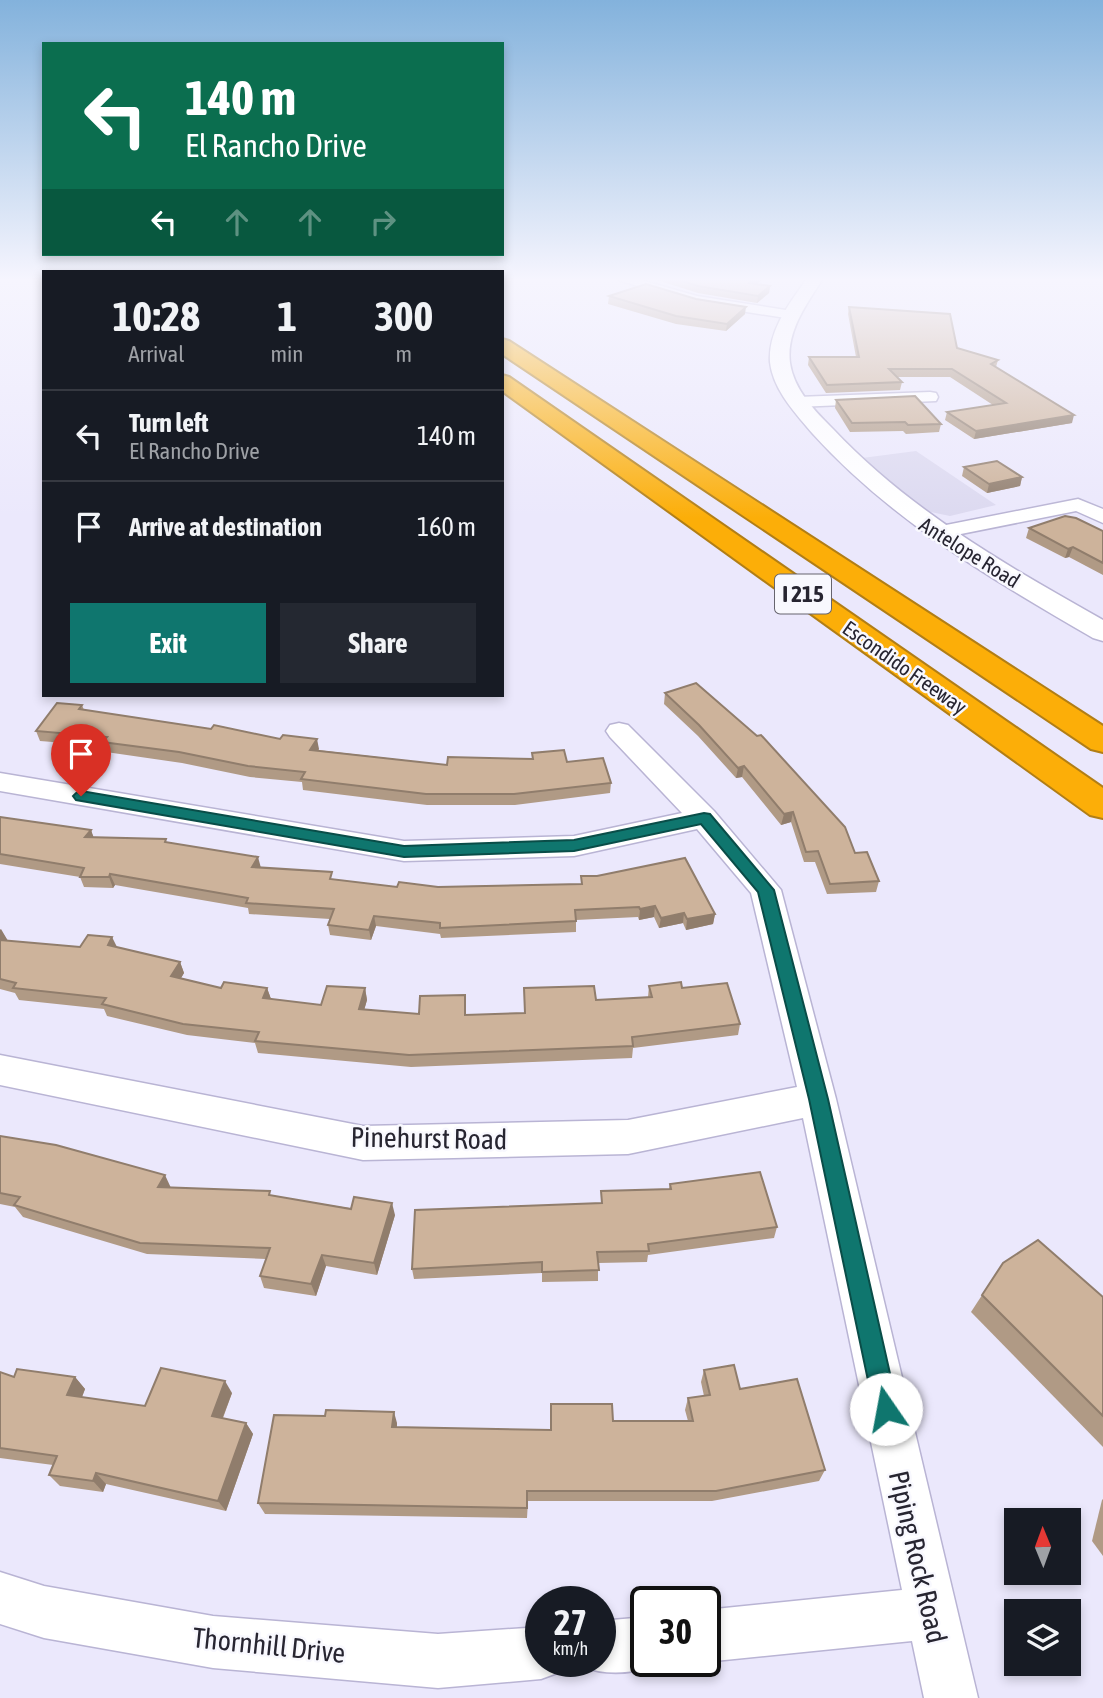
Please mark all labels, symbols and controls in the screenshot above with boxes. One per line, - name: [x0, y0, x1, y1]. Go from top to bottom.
- text: 140 m: [185, 69, 296, 125]
- icon: left: [70, 70, 161, 161]
- text: El Rancho Drive: [185, 127, 367, 164]
- icon: left: [145, 203, 183, 241]
- icon: ahead: [218, 203, 256, 241]
- icon: ahead: [291, 203, 329, 241]
- icon: right: [364, 203, 402, 241]
- text: 10:28: [113, 292, 200, 340]
- text: 1: [277, 292, 297, 340]
- text: 300: [374, 292, 433, 340]
- text: Arrival: [128, 341, 184, 367]
- text: min: [271, 341, 304, 367]
- text: m: [395, 341, 412, 367]
- text: Turn left: [129, 408, 209, 438]
- icon: left: [70, 417, 108, 455]
- text: 140 m: [417, 421, 476, 451]
- text: El Rancho Drive: [129, 438, 260, 464]
- icon: arrive: [70, 508, 108, 546]
- text: Arrive at destination: [129, 512, 322, 542]
- text: 160 m: [417, 512, 476, 542]
- street label: Antelope Road: [916, 512, 1024, 592]
- road number: I 215: [775, 574, 831, 614]
- button: Exit: [70, 603, 266, 683]
- button: Share: [280, 603, 476, 683]
- street label: Escondido Freeway: [839, 615, 972, 719]
- pin: [51, 724, 111, 796]
- icon: arrive: [62, 735, 100, 773]
- street label: Pinehurst Road: [350, 1121, 508, 1155]
- position arrow: [849, 1372, 923, 1446]
- street label: Piping Rock Road: [883, 1468, 953, 1646]
- north arrow: [1004, 1508, 1082, 1586]
- map controls: [1004, 1508, 1081, 1676]
- speed limit sign: 30: [630, 1586, 721, 1677]
- button: layers: [1004, 1599, 1081, 1676]
- text: 27: [554, 1602, 587, 1642]
- street label: Thornhill Drive: [191, 1621, 347, 1669]
- text: km/h: [553, 1638, 588, 1659]

